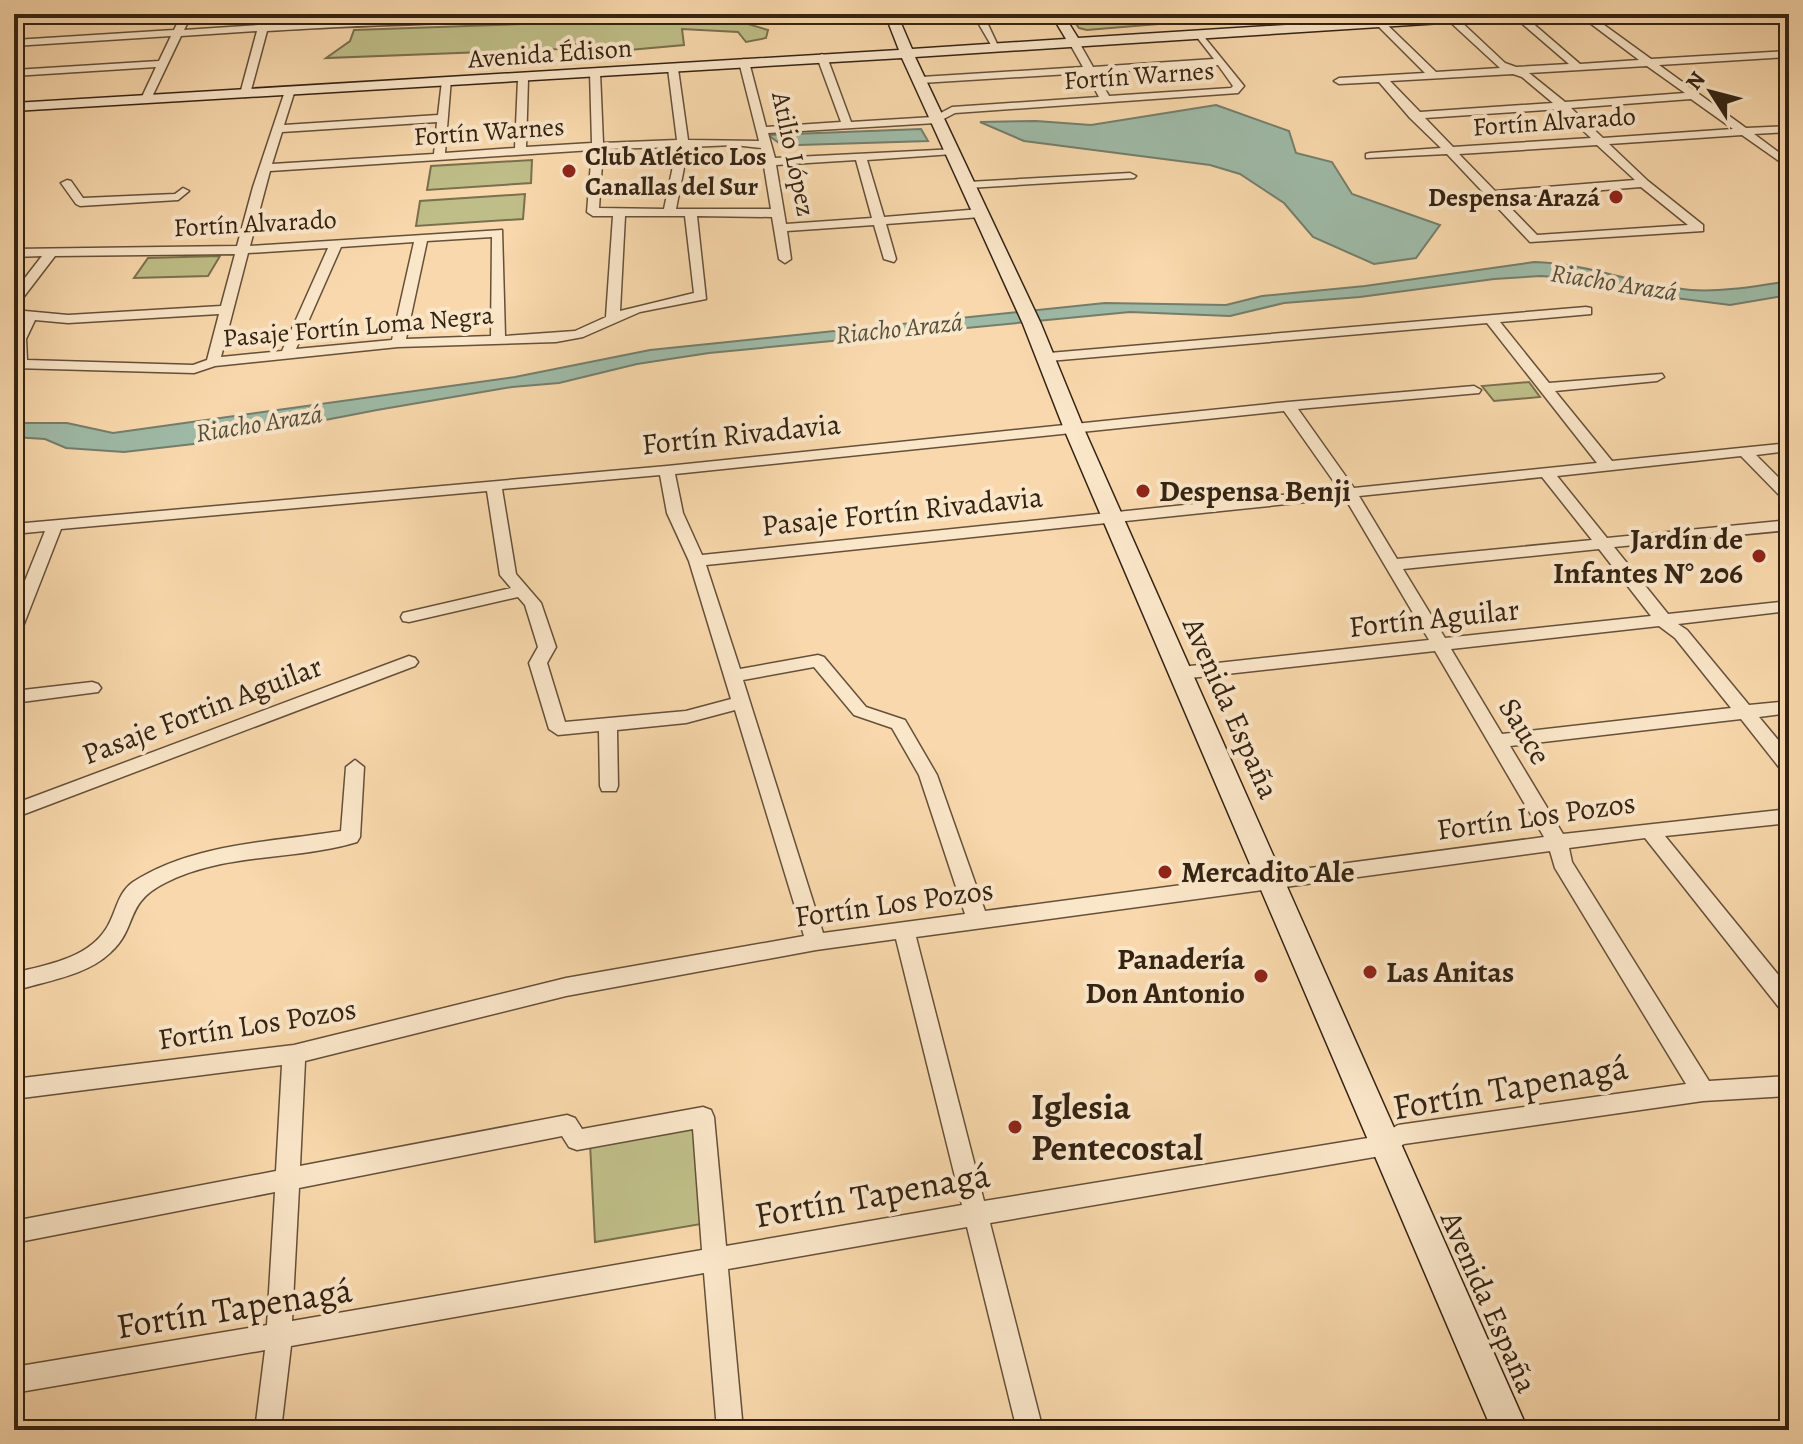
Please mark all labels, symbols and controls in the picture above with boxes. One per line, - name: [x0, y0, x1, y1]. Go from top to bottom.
- street label: Avenida Édison: [466, 30, 633, 77]
- north arrow: [1671, 52, 1751, 132]
- street label: Fortín Warnes: [1063, 53, 1216, 98]
- text: N: [1679, 66, 1712, 96]
- street label: Atilio López: [763, 88, 824, 220]
- street label: Fortín Alvarado: [1471, 98, 1637, 145]
- street label: Fortín Warnes: [413, 109, 566, 154]
- place label: Club Atlético Los Canallas del Sur: [585, 139, 767, 204]
- marker: Club Atlético Los Canallas del Sur: [560, 162, 578, 180]
- place label: Despensa Arazá: [1428, 180, 1601, 215]
- marker: Despensa Arazá: [1607, 188, 1625, 206]
- street label: Fortín Alvarado: [173, 202, 338, 245]
- water label: Riacho Arazá: [1548, 255, 1680, 310]
- street label: Pasaje Fortín Loma Negra: [221, 297, 495, 356]
- water label: Riacho Arazá: [834, 304, 964, 353]
- water label: Riacho Arazá: [193, 396, 325, 451]
- street label: Fortín Rivadavia: [640, 404, 842, 464]
- place label: Despensa Benji: [1159, 471, 1351, 511]
- street label: Pasaje Fortín Rivadavia: [759, 476, 1045, 546]
- marker: Despensa Benji: [1134, 482, 1152, 500]
- place label: Jardín de Infantes N° 206: [1553, 519, 1743, 593]
- marker: Jardín de Infantes N° 206: [1750, 547, 1768, 565]
- street label: Fortín Aguilar: [1347, 589, 1521, 647]
- street label: Avenida España: [1173, 610, 1289, 805]
- street label: Pasaje Fortin Aguilar: [76, 646, 328, 774]
- street label: Sauce: [1490, 690, 1560, 772]
- street label: Fortín Los Pozos: [1434, 782, 1638, 850]
- place label: Mercadito Ale: [1181, 852, 1355, 892]
- marker: Mercadito Ale: [1156, 863, 1174, 881]
- street label: Fortín Los Pozos: [792, 869, 996, 937]
- place label: Panadería Don Antonio: [1085, 939, 1246, 1013]
- place label: Las Anitas: [1386, 952, 1514, 992]
- marker: Las Anitas: [1361, 963, 1379, 981]
- marker: Panadería Don Antonio: [1252, 967, 1270, 985]
- street label: Fortín Los Pozos: [155, 989, 359, 1059]
- street label: Fortín Tapenagá: [1389, 1042, 1632, 1131]
- place label: Iglesia Pentecostal: [1031, 1082, 1204, 1172]
- marker: Iglesia Pentecostal: [1006, 1118, 1024, 1136]
- street label: Fortín Tapenagá: [751, 1150, 994, 1239]
- street label: Avenida España: [1431, 1204, 1547, 1399]
- street label: Fortín Tapenagá: [113, 1265, 356, 1350]

